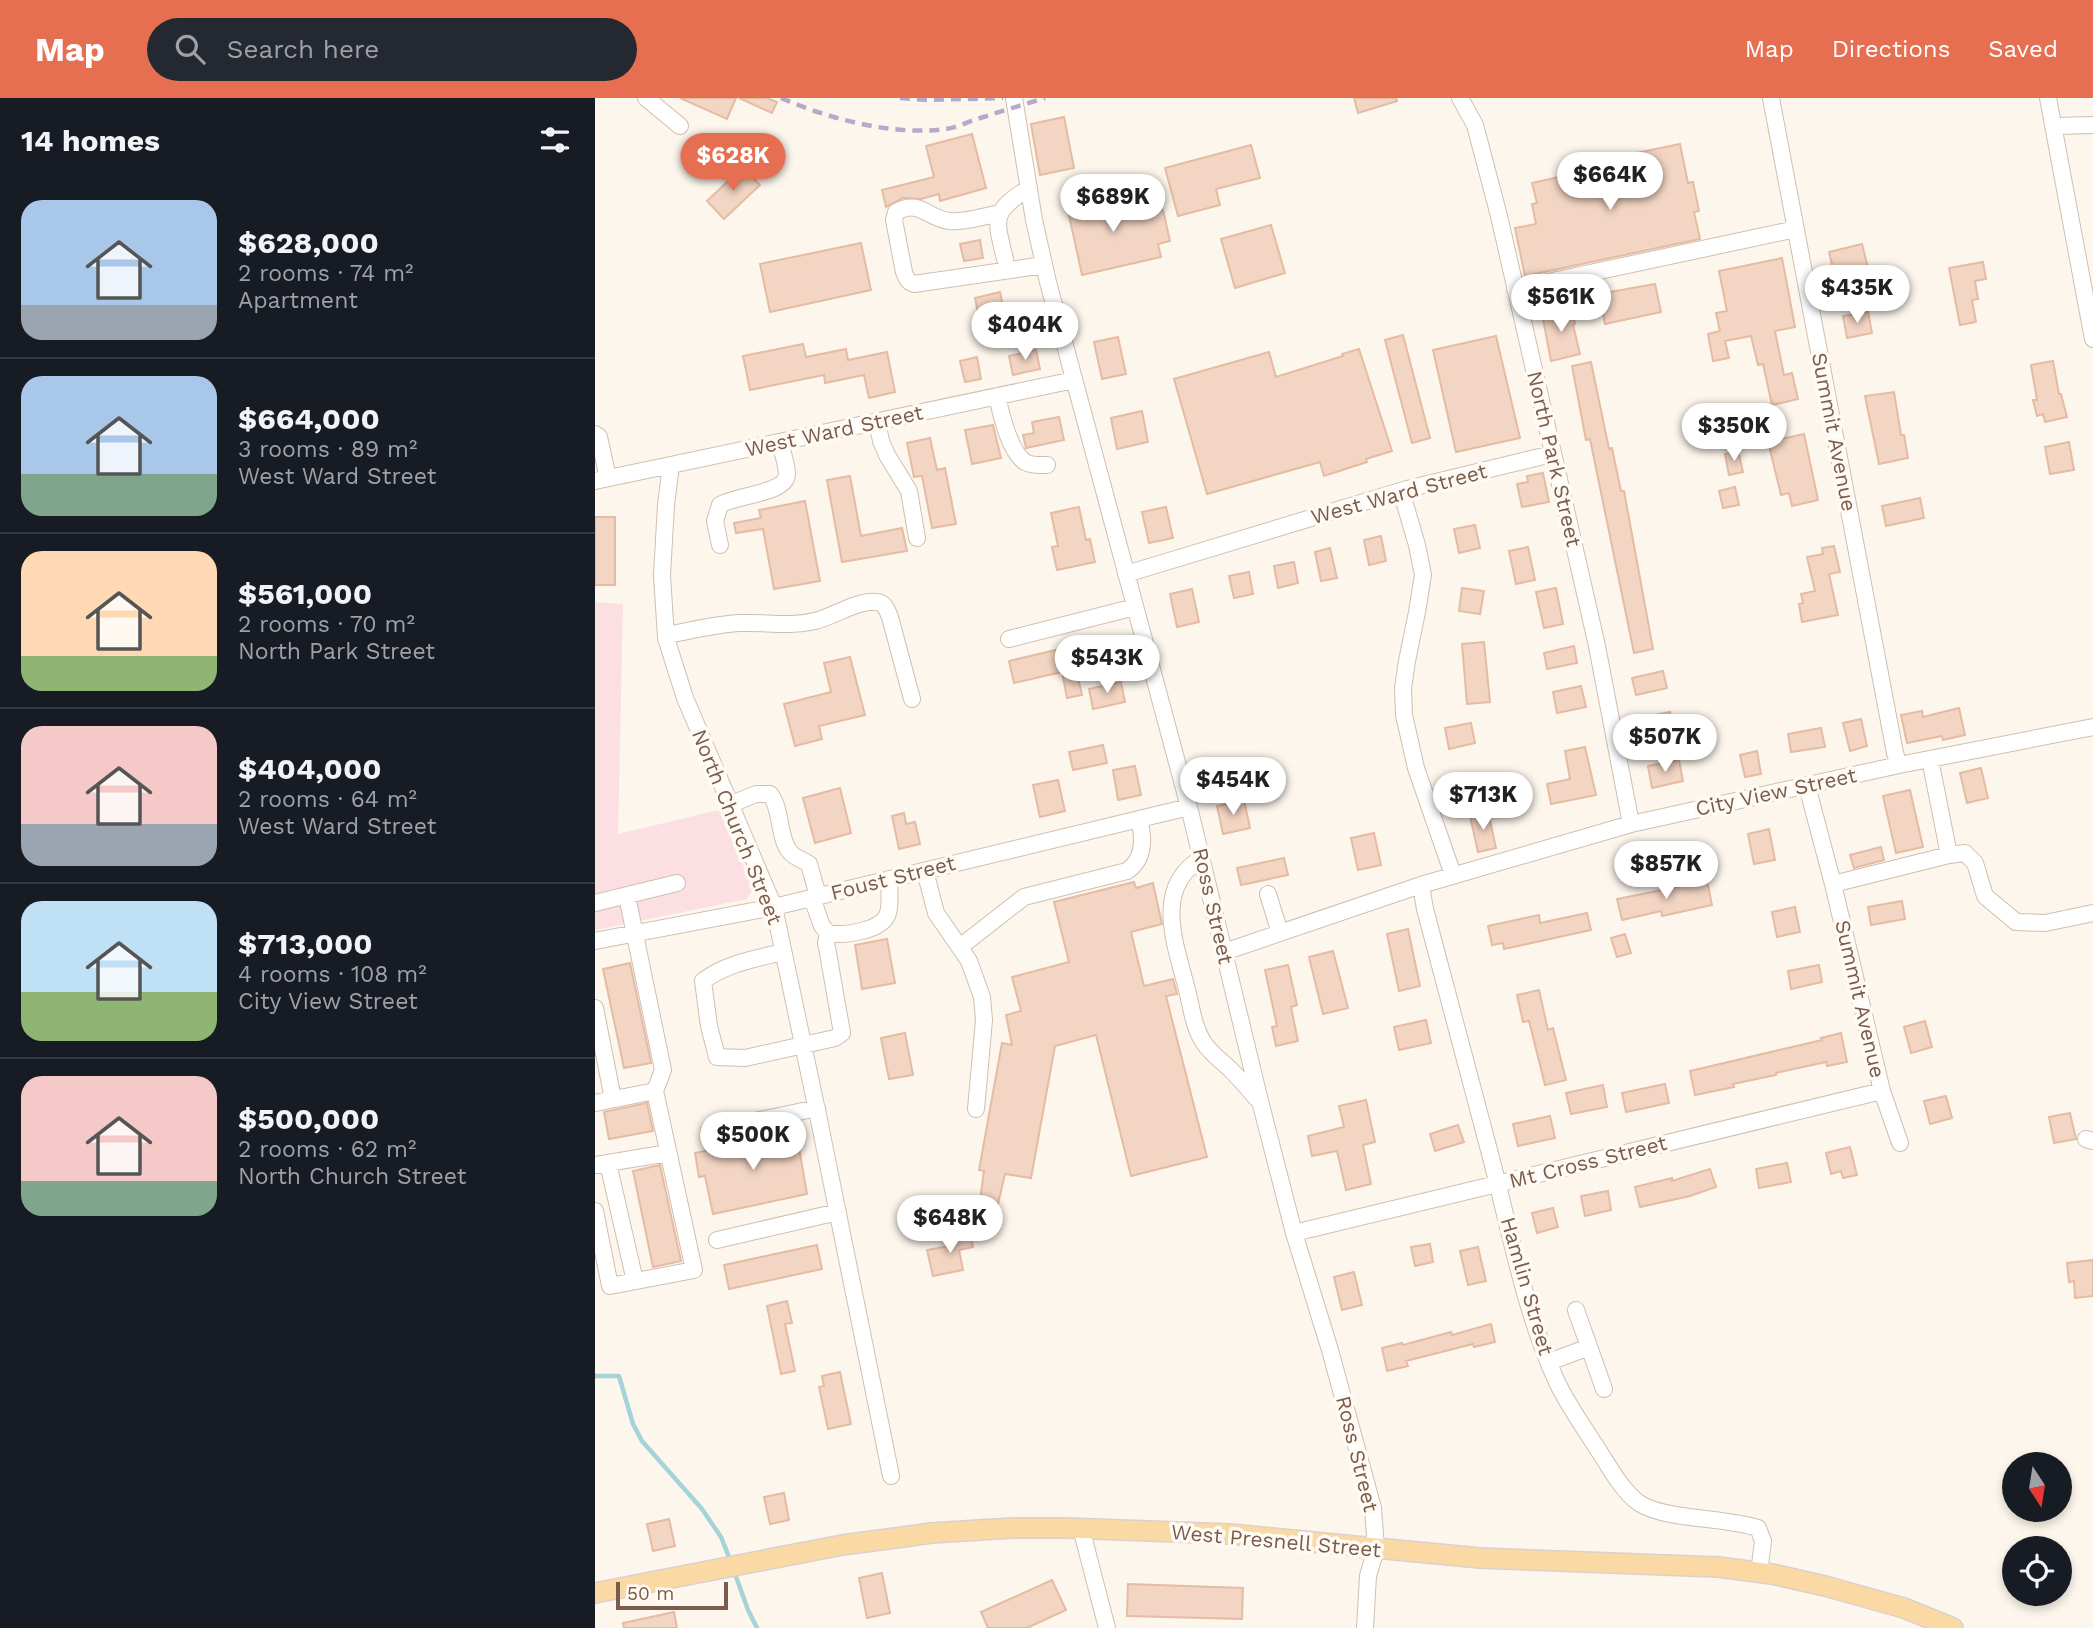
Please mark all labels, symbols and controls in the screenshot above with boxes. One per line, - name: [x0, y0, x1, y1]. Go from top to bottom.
- search box: [147, 18, 637, 81]
- text: Map: [35, 30, 105, 69]
- icon: search: [171, 30, 209, 68]
- text: Search here: [227, 34, 379, 64]
- text: Map: [1745, 35, 1794, 63]
- text: Directions: [1832, 35, 1950, 63]
- text: Saved: [1988, 35, 2058, 63]
- icon: filters: [536, 121, 574, 159]
- text: 14 homes: [21, 123, 160, 158]
- pin: $628K: [684, 134, 782, 193]
- text: $628K: [697, 142, 769, 169]
- pin: $664K: [1561, 152, 1659, 212]
- text: $664K: [1573, 161, 1647, 188]
- pin: $689K: [1064, 174, 1162, 234]
- text: $689K: [1076, 183, 1150, 210]
- text: $628,000: [238, 225, 379, 260]
- icon: home: [77, 228, 161, 312]
- text: 2 rooms · 74 m²: [238, 260, 413, 287]
- pin: $435K: [1808, 266, 1906, 325]
- pin: $561K: [1512, 274, 1610, 334]
- text: $435K: [1821, 274, 1893, 301]
- text: $561K: [1527, 283, 1595, 310]
- text: Apartment: [238, 287, 358, 314]
- pin: $404K: [976, 302, 1074, 362]
- text: $404K: [987, 311, 1063, 338]
- street label: Summit Avenue: [1807, 350, 1862, 513]
- street label: North Park Street: [1522, 368, 1587, 549]
- street label: West Ward Street: [743, 399, 925, 462]
- text: $664,000: [238, 401, 380, 436]
- icon: home: [77, 404, 161, 488]
- pin: $350K: [1685, 404, 1783, 463]
- text: $350K: [1698, 412, 1770, 439]
- text: 3 rooms · 89 m²: [238, 436, 417, 463]
- street label: West Ward Street: [1308, 458, 1490, 529]
- text: West Ward Street: [238, 463, 436, 490]
- text: $561,000: [238, 576, 372, 611]
- icon: home: [77, 579, 161, 663]
- text: 2 rooms · 70 m²: [238, 611, 415, 638]
- pin: $543K: [1058, 636, 1156, 695]
- text: North Park Street: [238, 638, 435, 665]
- text: $543K: [1071, 644, 1143, 671]
- pin: $507K: [1616, 714, 1714, 774]
- text: $507K: [1629, 723, 1701, 750]
- street label: North Church Street: [687, 725, 788, 928]
- text: $404,000: [238, 751, 382, 786]
- icon: home: [77, 754, 161, 838]
- pin: $454K: [1184, 758, 1282, 817]
- street label: City View Street: [1693, 762, 1859, 821]
- text: $454K: [1196, 766, 1270, 793]
- pin: $713K: [1434, 772, 1532, 832]
- text: $713K: [1449, 781, 1517, 808]
- text: 2 rooms · 64 m²: [238, 786, 417, 813]
- text: West Ward Street: [238, 813, 436, 840]
- pin: $857K: [1617, 842, 1715, 901]
- street label: Ross Street: [1188, 845, 1239, 967]
- street label: Foust Street: [828, 850, 958, 905]
- text: $857K: [1630, 850, 1702, 877]
- street label: Summit Avenue: [1830, 917, 1891, 1080]
- text: $713,000: [238, 926, 373, 961]
- icon: home: [77, 929, 161, 1013]
- text: 4 rooms · 108 m²: [238, 961, 427, 988]
- text: City View Street: [238, 988, 418, 1015]
- text: $500,000: [238, 1101, 379, 1136]
- icon: home: [77, 1104, 161, 1188]
- pin: $500K: [704, 1112, 802, 1172]
- text: $500K: [716, 1121, 790, 1148]
- street label: Mt Cross Street: [1506, 1130, 1670, 1193]
- text: 2 rooms · 62 m²: [238, 1136, 416, 1163]
- text: North Church Street: [238, 1163, 466, 1190]
- pin: $648K: [901, 1196, 999, 1255]
- text: $648K: [913, 1204, 987, 1231]
- street label: Hamlin Street: [1496, 1214, 1559, 1358]
- street label: Ross Street: [1331, 1393, 1384, 1515]
- north arrow: [2002, 1452, 2072, 1522]
- map controls: [2002, 1452, 2072, 1606]
- street label: West Presnell Street: [1170, 1519, 1382, 1562]
- button: locate: [2002, 1536, 2072, 1606]
- scale bar: [616, 1579, 728, 1611]
- text: 50 m: [627, 1582, 674, 1605]

